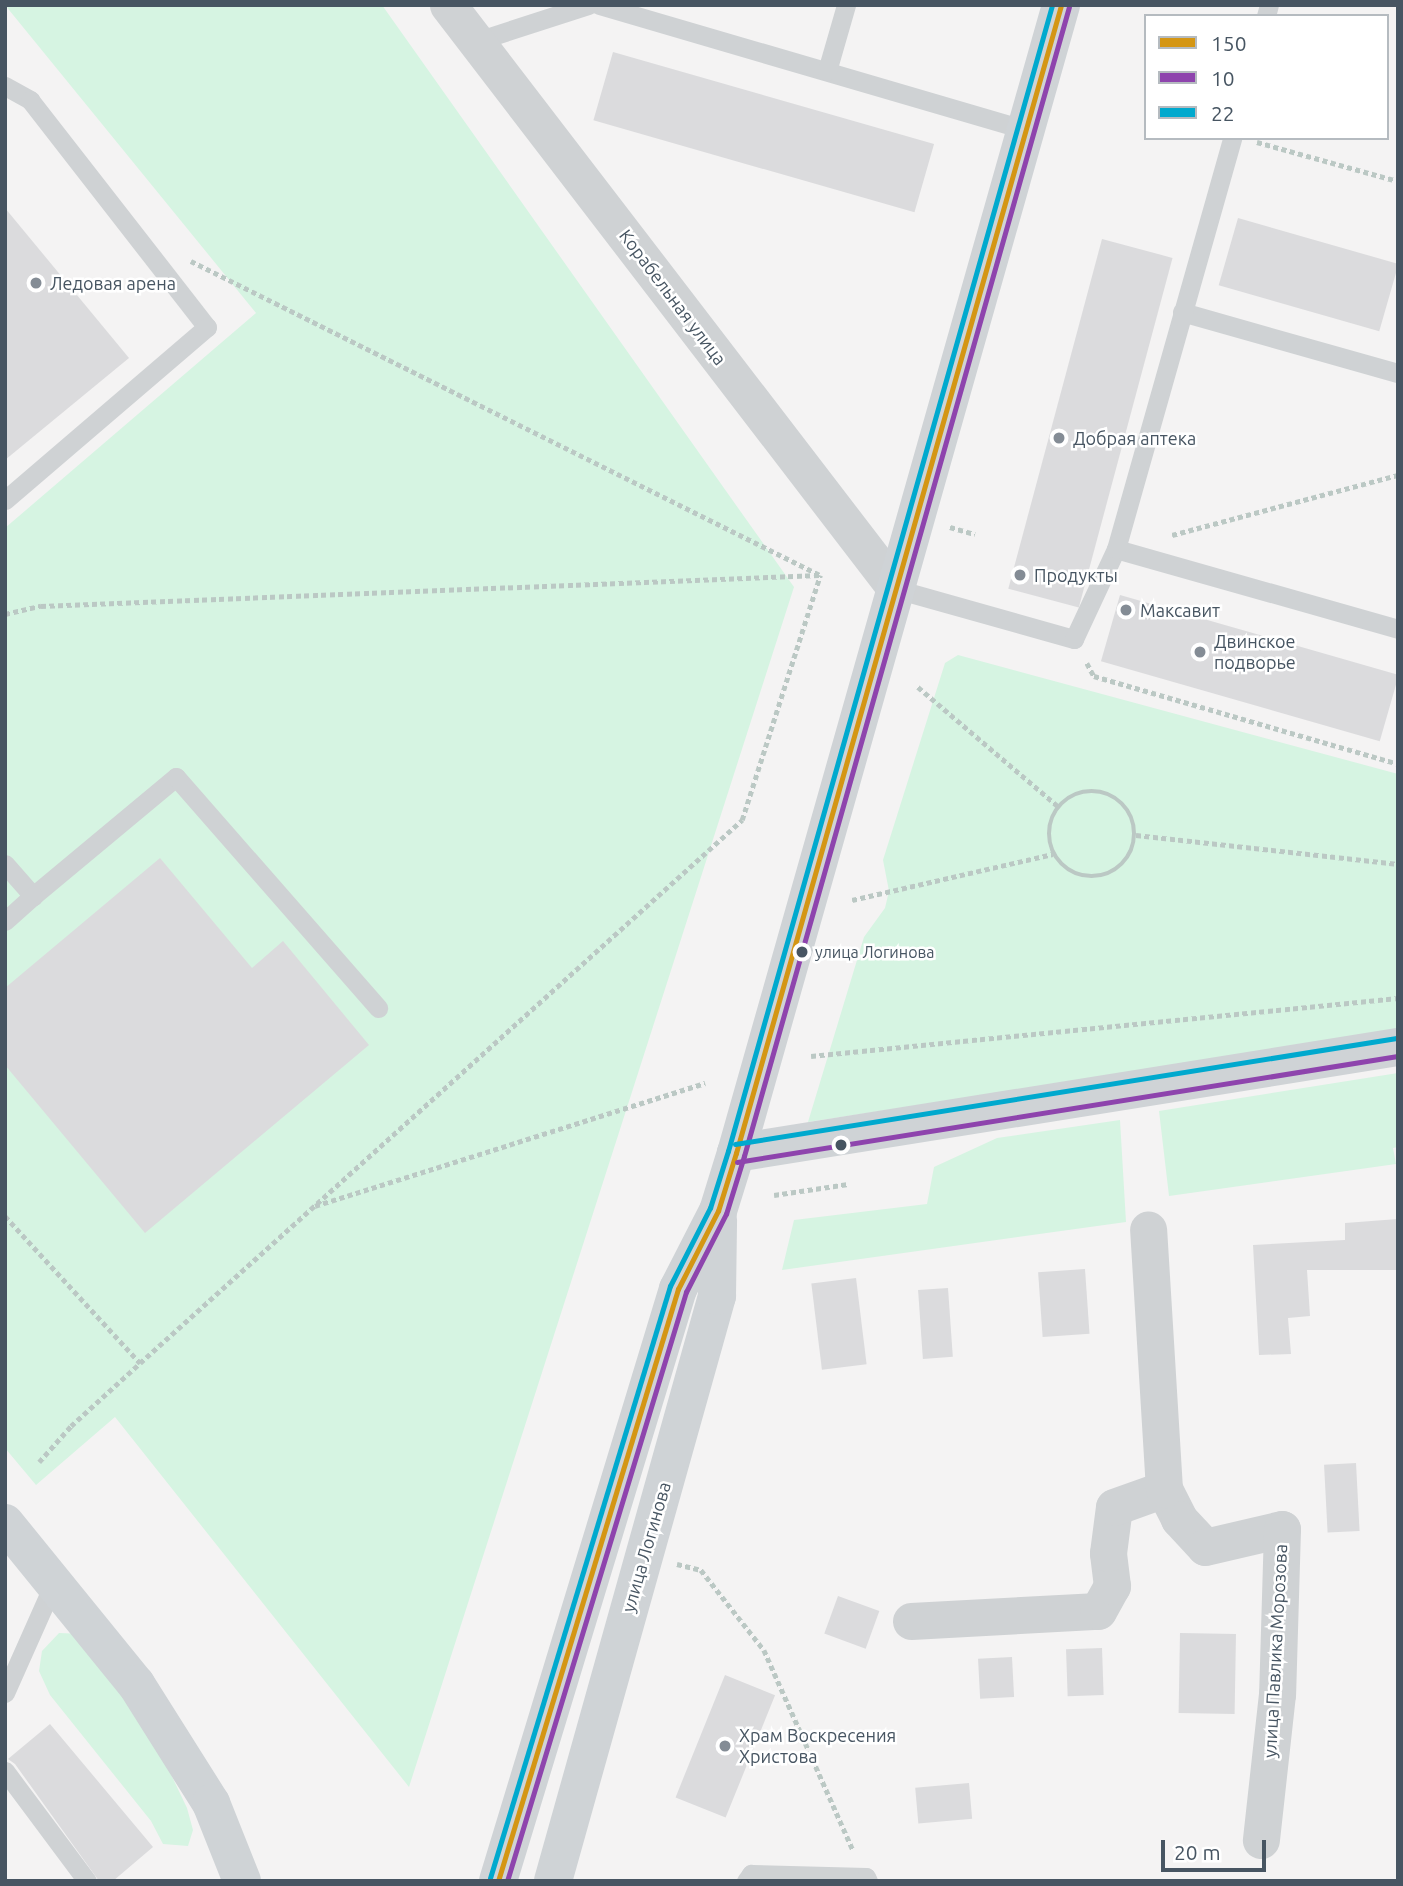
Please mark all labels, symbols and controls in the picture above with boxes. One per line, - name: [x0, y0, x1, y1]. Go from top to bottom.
- legend: [1144, 14, 1389, 140]
- text: 150: [1211, 31, 1247, 55]
- text: 10: [1211, 66, 1235, 90]
- text: 22: [1211, 101, 1235, 125]
- street label: Корабельная улица: [615, 225, 731, 369]
- place label: Ледовая арена: [50, 272, 176, 294]
- marker: Ледовая арена: [28, 275, 44, 291]
- place label: Добрая аптека: [1073, 427, 1196, 449]
- marker: Добрая аптека: [1051, 430, 1067, 446]
- place label: Продукты: [1034, 564, 1118, 586]
- marker: Продукты: [1012, 567, 1028, 583]
- place label: Максавит: [1140, 599, 1220, 621]
- marker: Максавит: [1118, 602, 1134, 618]
- place label: Двинское подворье: [1214, 631, 1296, 674]
- marker: Двинское подворье: [1192, 644, 1208, 660]
- place label: улица Логинова: [815, 942, 935, 962]
- marker: улица Логинова: [795, 945, 809, 959]
- unlabelled marker: [834, 1138, 848, 1152]
- street label: улица Логинова: [617, 1479, 675, 1615]
- street label: улица Павлика Морозова: [1259, 1543, 1291, 1759]
- place label: Храм Воскресения Христова: [739, 1725, 896, 1768]
- marker: Храм Воскресения Христова: [717, 1738, 733, 1754]
- scale bar: [1165, 1826, 1270, 1870]
- text: 20 m: [1174, 1840, 1221, 1864]

